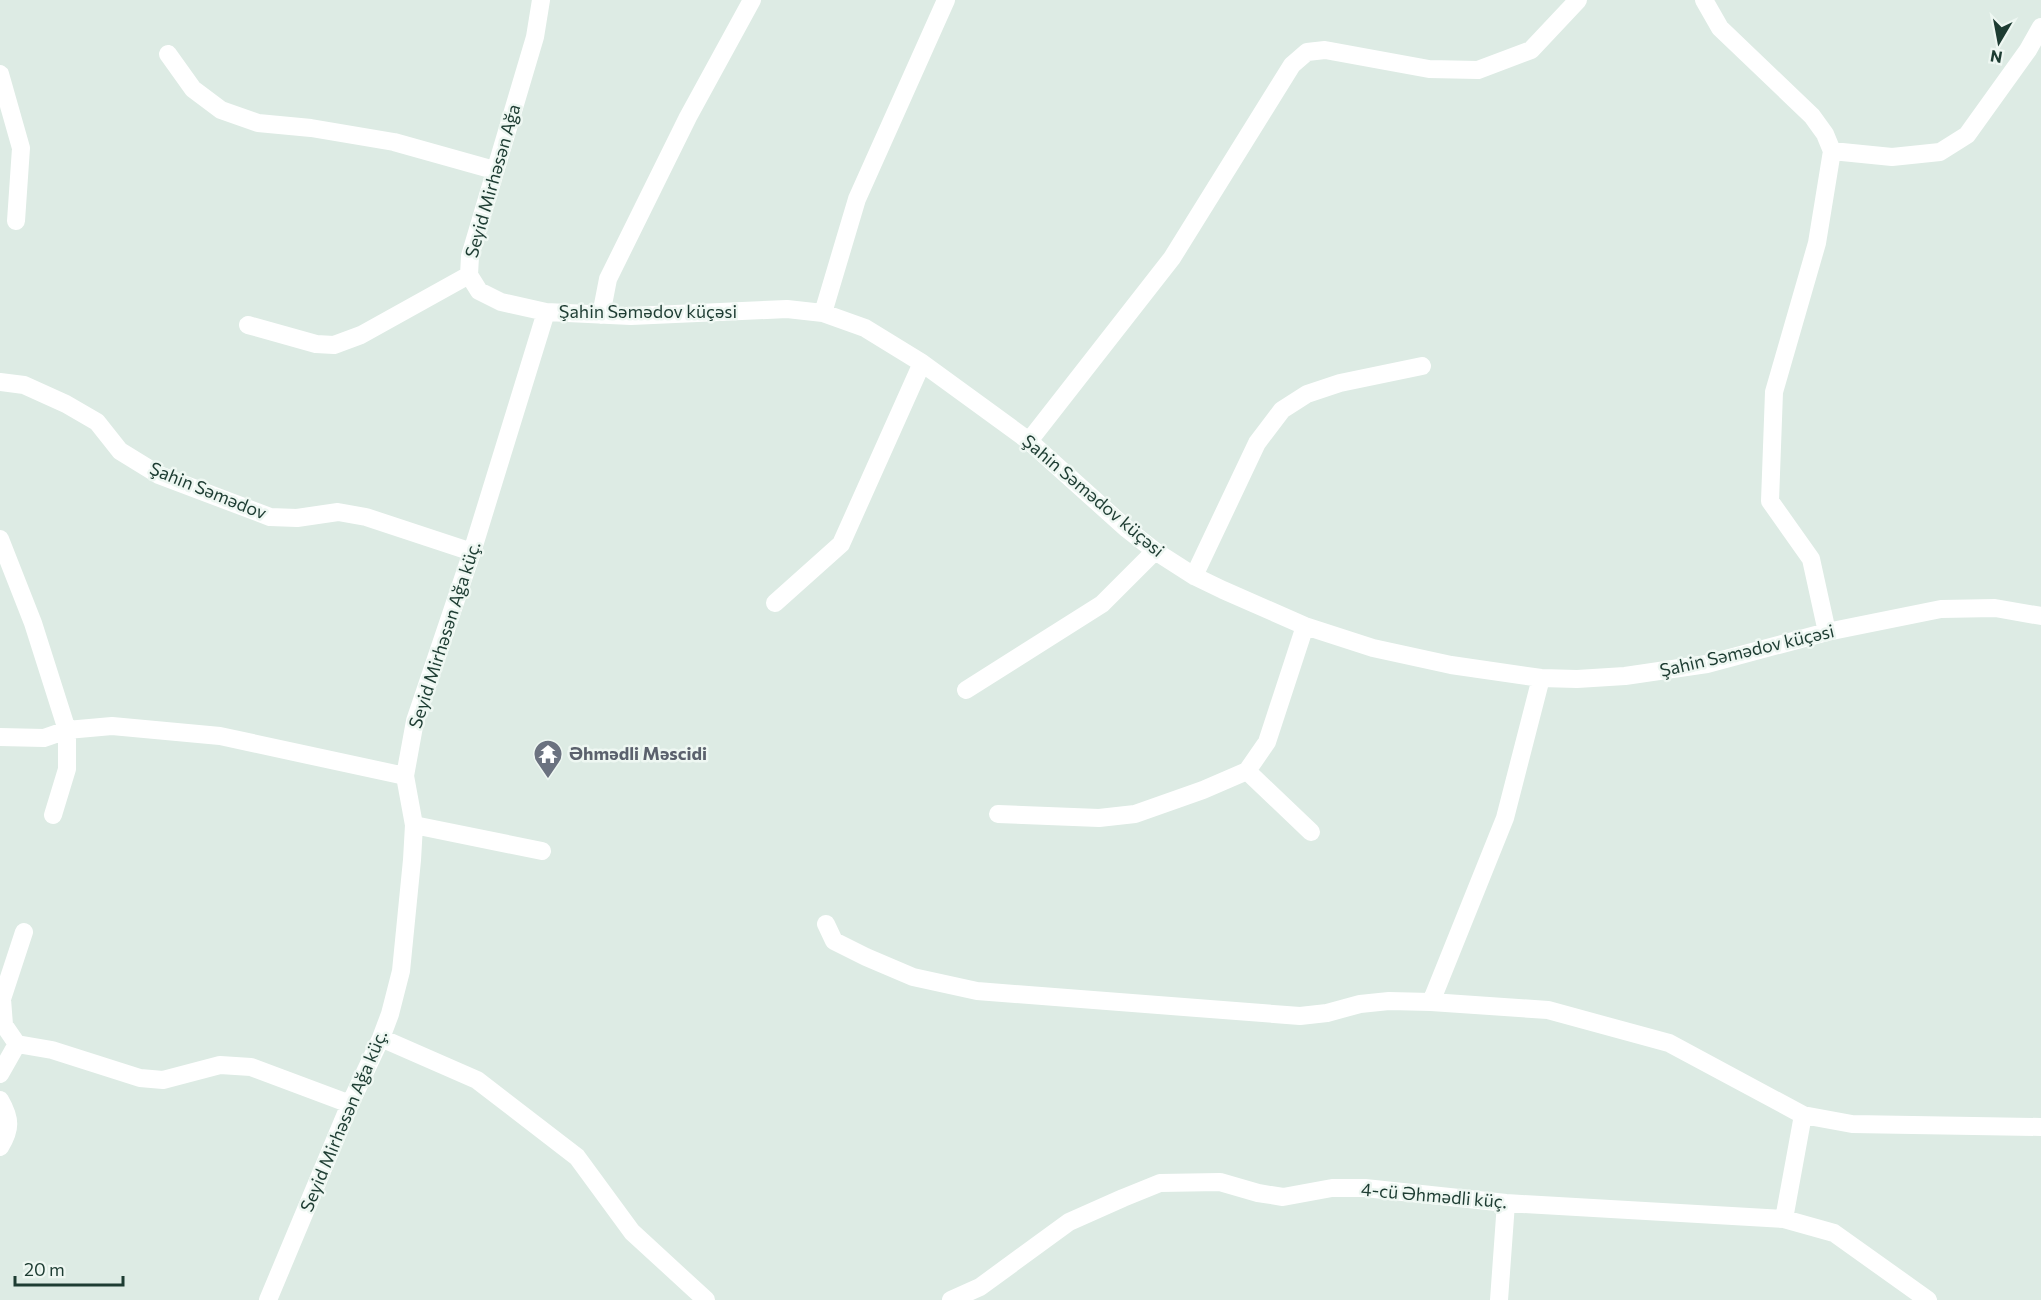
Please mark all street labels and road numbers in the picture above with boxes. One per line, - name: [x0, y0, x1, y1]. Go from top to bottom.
- street label: Seyid Mirhəsən Ağa: [460, 101, 524, 260]
- street label: Şahin Səmədov küçəsi: [559, 300, 737, 322]
- street label: Şahin Səmədov küçəsi: [1018, 430, 1169, 561]
- street label: Şahin Səmədov: [147, 457, 270, 523]
- street label: Seyid Mirhəsən Ağa küç.: [403, 538, 485, 731]
- street label: Şahin Səmədov küçəsi: [1657, 619, 1836, 681]
- street label: Seyid Mirhəsən Ağa küç.: [295, 1026, 391, 1215]
- street label: 4-cü Əhmədli küç.: [1360, 1178, 1508, 1212]

